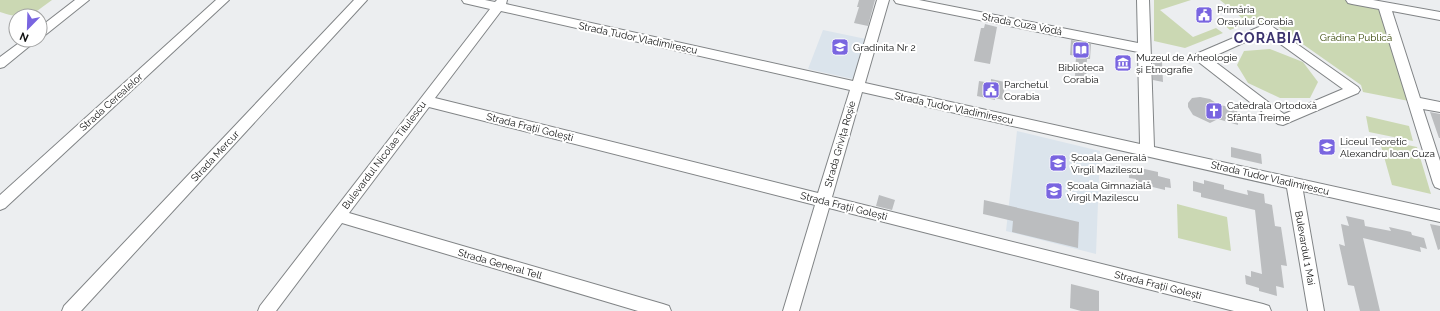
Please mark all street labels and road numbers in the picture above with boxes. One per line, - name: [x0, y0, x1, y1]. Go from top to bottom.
- street label: Strada Cuza Vodă: [981, 11, 1063, 37]
- street label: Strada Tudor Vladimirescu: [578, 20, 699, 56]
- street label: Strada Cerealelor: [77, 71, 145, 133]
- street label: Strada Tudor Vladimirescu: [894, 90, 1015, 126]
- street label: Bulevardul Nicolae Titulescu: [340, 99, 428, 211]
- street label: Strada Grivița Roșie: [822, 99, 858, 188]
- street label: Strada Frații Golești: [485, 111, 575, 143]
- street label: Strada Mercur: [189, 128, 242, 184]
- street label: Strada Tudor Vladimirescu: [1210, 159, 1330, 197]
- street label: Strada Frații Golești: [799, 190, 889, 222]
- street label: Bulevardul 1 Mai: [1293, 210, 1317, 286]
- street label: Strada General Tell: [457, 247, 544, 281]
- street label: Strada Frații Golești: [1113, 269, 1203, 301]

